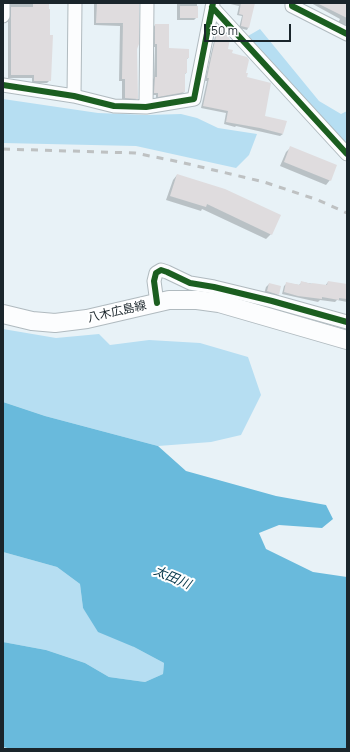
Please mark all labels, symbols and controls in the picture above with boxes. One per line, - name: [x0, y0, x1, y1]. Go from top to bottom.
- scale bar: [206, 16, 293, 42]
- text: 50 m: [211, 22, 238, 39]
- street label: 八木広島線: [86, 298, 148, 326]
- water label: 太田川: [151, 563, 193, 593]

